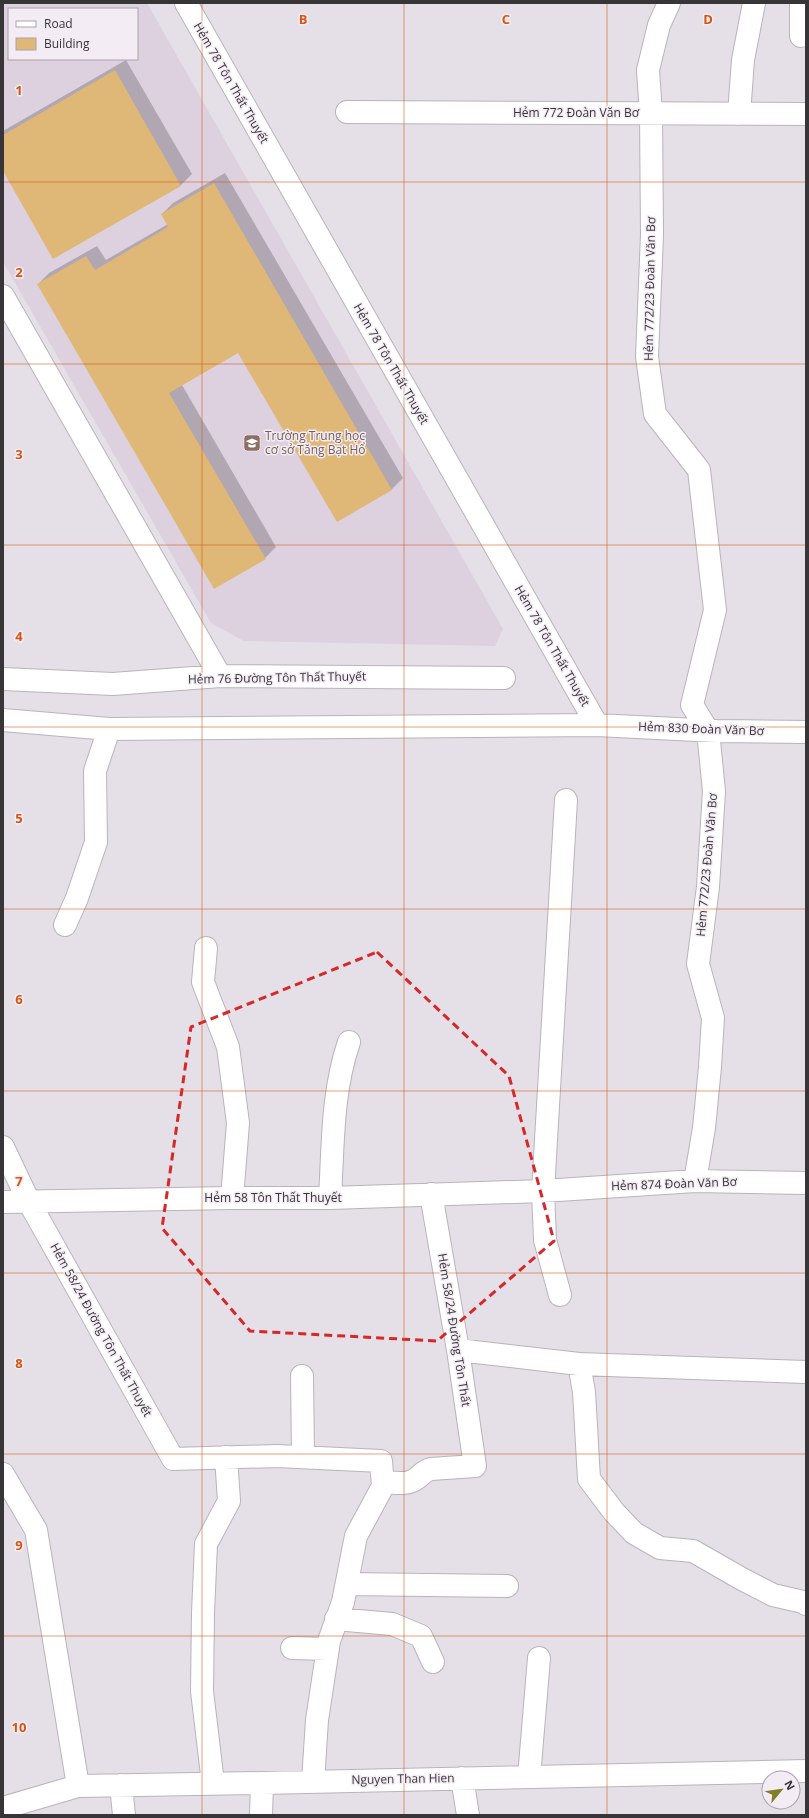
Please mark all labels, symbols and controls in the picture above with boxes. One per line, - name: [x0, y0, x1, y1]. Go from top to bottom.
- legend: [8, 8, 138, 60]
- text: B: [299, 10, 308, 28]
- text: C: [502, 10, 510, 28]
- text: D: [703, 10, 713, 28]
- text: Road: [44, 15, 73, 32]
- street label: Hẻm 78 Tôn Thất Thuyết: [190, 19, 273, 146]
- text: Building: [44, 35, 90, 52]
- text: 1: [15, 81, 23, 99]
- street label: Hẻm 772 Đoàn Văn Bơ: [513, 104, 640, 121]
- street label: Hẻm 772/23 Đoàn Văn Bơ: [640, 216, 659, 361]
- text: 2: [15, 263, 23, 281]
- street label: Hẻm 78 Tôn Thất Thuyết: [350, 300, 433, 427]
- place label: Trường Trung học cơ sở Tăng Bạt Hổ: [265, 427, 366, 458]
- school or university icon: Trường Trung học cơ sở Tăng Bạt Hổ: [242, 433, 262, 453]
- text: 3: [15, 445, 23, 463]
- street label: Hẻm 78 Tôn Thất Thuyết: [511, 582, 594, 709]
- text: 4: [15, 627, 23, 645]
- street label: Hẻm 76 Đường Tôn Thất Thuyết: [188, 667, 366, 688]
- street label: Hẻm 830 Đoàn Văn Bơ: [638, 718, 765, 739]
- street label: Hẻm 772/23 Đoàn Văn Bơ: [692, 792, 721, 937]
- text: 5: [15, 809, 23, 827]
- text: 6: [15, 990, 23, 1008]
- text: 7: [15, 1172, 23, 1190]
- street label: Hẻm 874 Đoàn Văn Bơ: [611, 1173, 738, 1194]
- street label: Hẻm 58 Tôn Thất Thuyết: [204, 1189, 342, 1206]
- street label: Hẻm 58/24 Đường Tôn Thất Thuyết: [46, 1240, 156, 1420]
- street label: Hẻm 58/24 Đường Tôn Thất: [434, 1252, 475, 1408]
- text: 8: [15, 1354, 23, 1372]
- text: 9: [15, 1536, 23, 1554]
- text: 10: [12, 1718, 26, 1736]
- street label: Nguyen Than Hien: [351, 1769, 455, 1788]
- north arrow: [761, 1770, 801, 1810]
- text: N: [781, 1777, 799, 1792]

